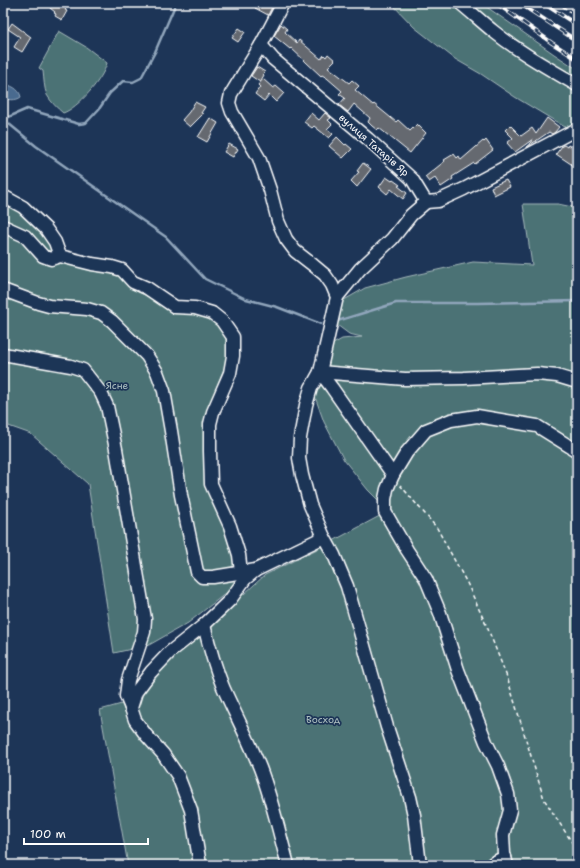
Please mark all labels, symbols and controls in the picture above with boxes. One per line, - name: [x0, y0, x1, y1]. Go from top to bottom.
- street label: вулиця Татарів Яр: [336, 111, 412, 179]
- park label: Ясне: [106, 379, 129, 392]
- park label: Восход: [306, 713, 341, 726]
- scale bar: [24, 820, 148, 846]
- text: 100 m: [30, 826, 66, 842]

